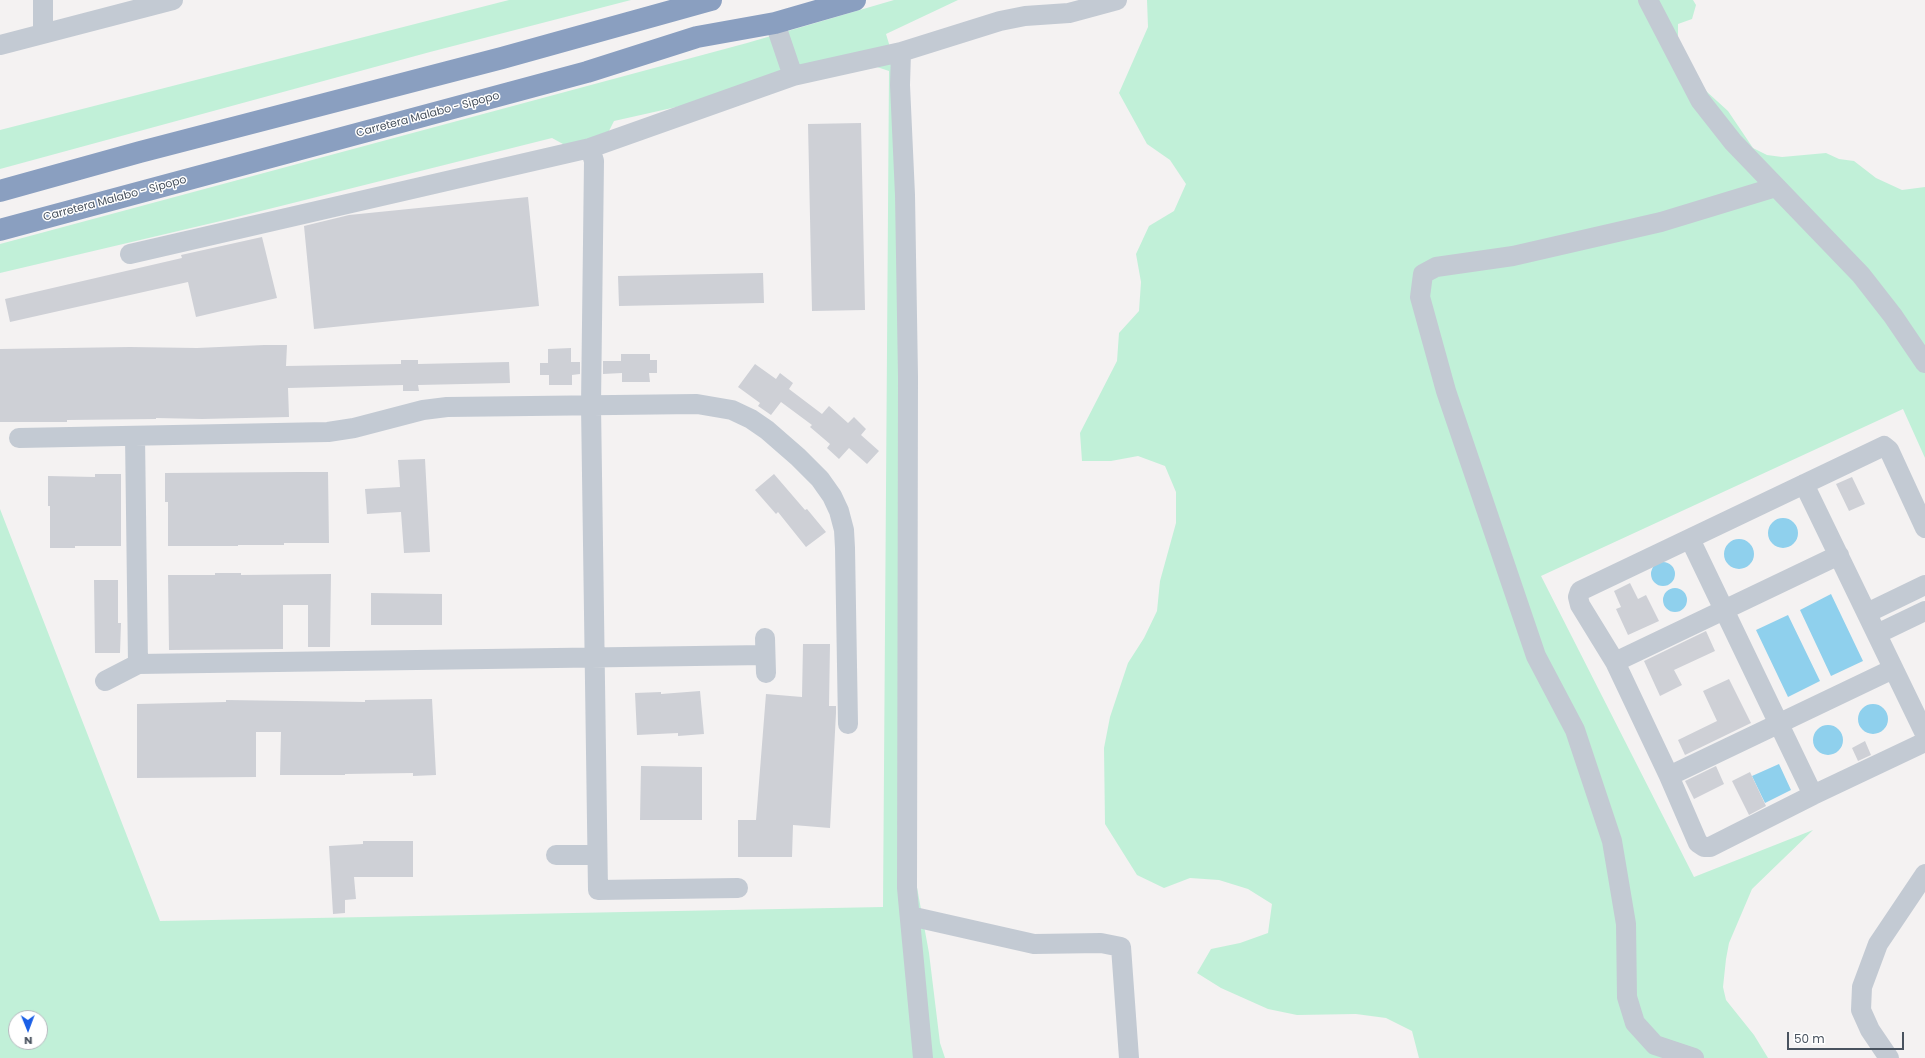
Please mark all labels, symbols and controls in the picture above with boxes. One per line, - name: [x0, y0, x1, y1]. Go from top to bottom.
- street label: Carretera Malabo - Sipopo: [355, 89, 501, 141]
- street label: Carretera Malabo - Sipopo: [42, 173, 188, 225]
- north arrow: [8, 1010, 48, 1050]
- scale bar: [1789, 1024, 1906, 1050]
- text: 50 m: [1794, 1030, 1825, 1047]
- text: N: [24, 1033, 32, 1049]

